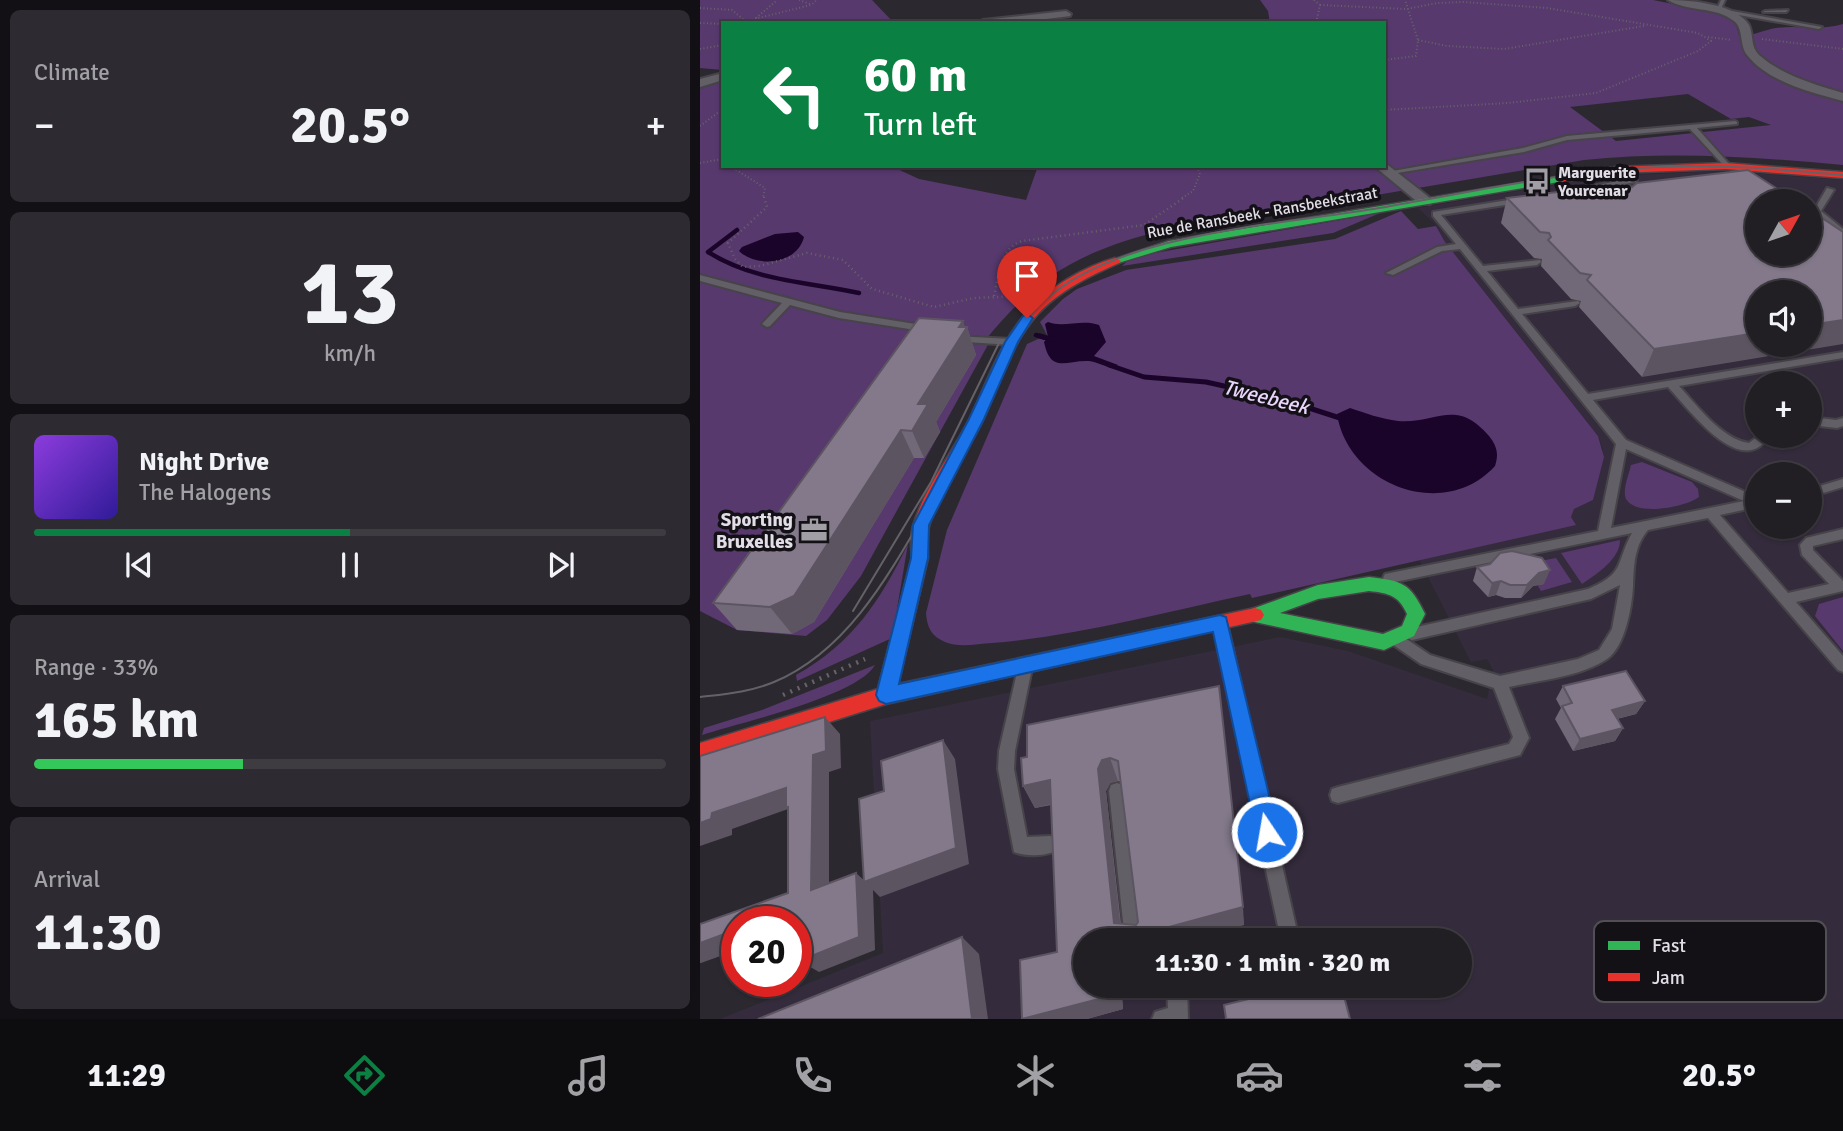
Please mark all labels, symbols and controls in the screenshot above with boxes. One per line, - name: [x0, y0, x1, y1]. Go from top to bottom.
- text: 60 m: [864, 45, 967, 105]
- icon: left: [749, 49, 840, 140]
- text: Climate: [34, 58, 110, 87]
- text: 20.5°: [290, 93, 410, 157]
- text: −: [34, 102, 55, 149]
- text: +: [645, 102, 666, 149]
- text: Turn left: [864, 105, 977, 144]
- place label: Marguerite Yourcenar: [1557, 163, 1636, 201]
- bus stop icon: Marguerite Yourcenar: [1522, 166, 1552, 196]
- street label: Rue de Ransbeek - Ransbeekstraat: [1145, 183, 1379, 243]
- north arrow: [1745, 189, 1822, 266]
- map controls: [1745, 189, 1822, 539]
- text: 13: [301, 237, 399, 350]
- pin: [997, 246, 1057, 318]
- icon: arrive: [1008, 257, 1046, 295]
- button: sound: [1745, 280, 1822, 357]
- text: km/h: [324, 339, 376, 368]
- button: +: [1745, 371, 1822, 448]
- water label: Tweebeek: [1220, 374, 1314, 421]
- text: Night Drive: [139, 446, 269, 478]
- button: −: [1745, 462, 1822, 539]
- text: The Halogens: [139, 478, 271, 507]
- place label: Sporting Bruxelles: [716, 508, 793, 554]
- office icon: Sporting Bruxelles: [799, 515, 829, 545]
- icon: previous: [120, 546, 158, 584]
- icon: pause: [331, 546, 369, 584]
- icon: next: [542, 546, 580, 584]
- text: Range · 33%: [34, 653, 158, 682]
- text: 165 km: [34, 688, 199, 752]
- position arrow: [1230, 795, 1304, 869]
- text: Arrival: [34, 865, 100, 894]
- text: 11:30: [34, 900, 162, 964]
- speed limit sign: 20: [721, 906, 812, 997]
- legend: [1594, 921, 1826, 1002]
- text: Fast: [1652, 934, 1686, 958]
- text: 11:30 · 1 min · 320 m: [1155, 947, 1390, 979]
- text: Jam: [1652, 966, 1685, 990]
- icon: directions: [340, 1051, 389, 1100]
- icon: music: [564, 1051, 613, 1100]
- icon: phone: [788, 1051, 837, 1100]
- icon: climate: [1011, 1051, 1060, 1100]
- icon: car: [1235, 1051, 1284, 1100]
- icon: filters: [1458, 1051, 1507, 1100]
- text: 11:29: [87, 1056, 166, 1095]
- text: 20.5°: [1682, 1056, 1756, 1095]

